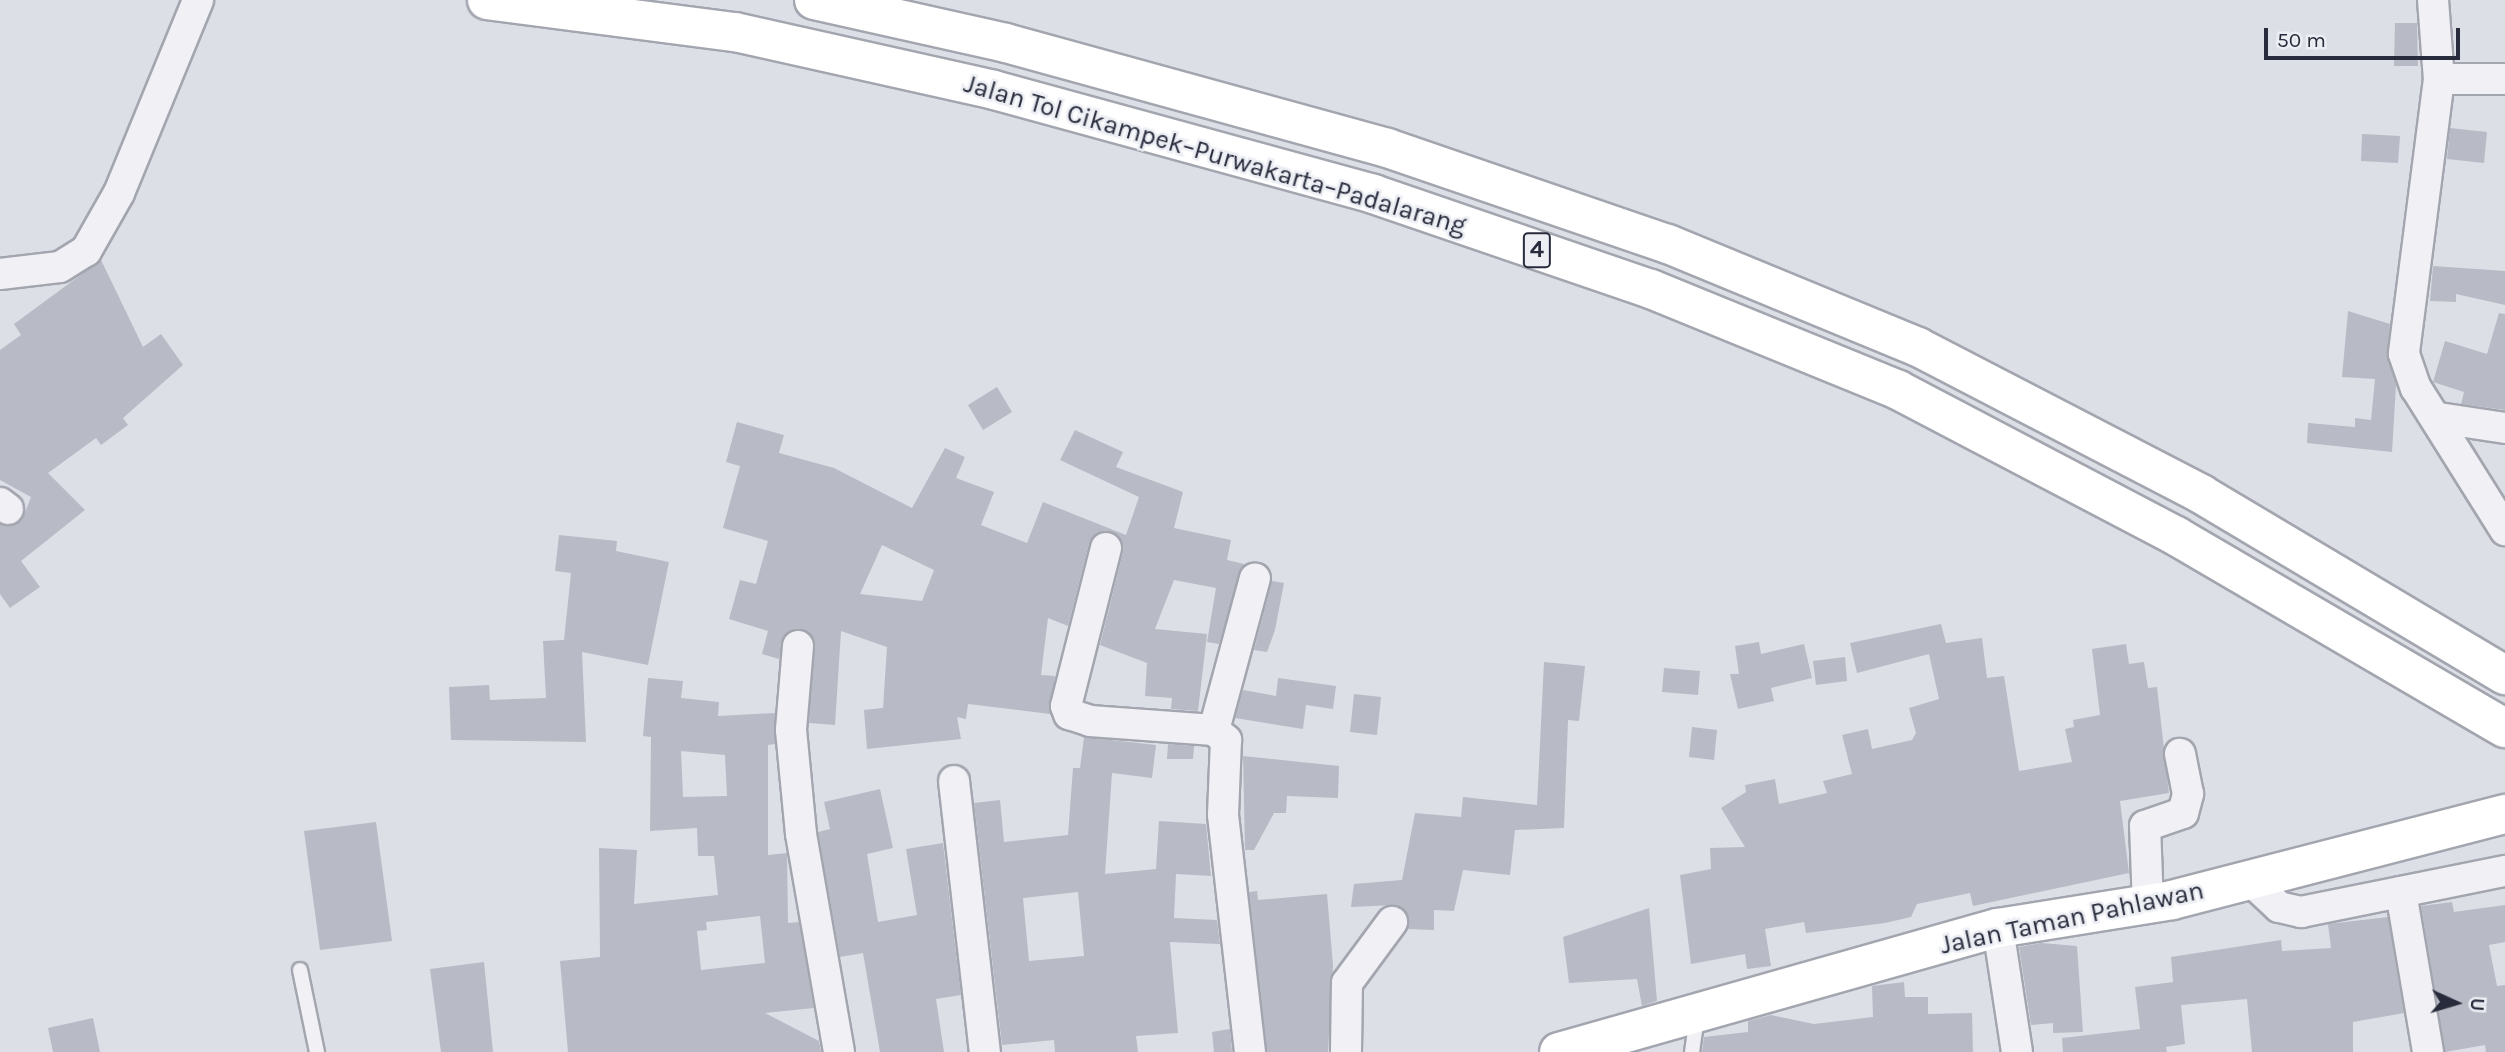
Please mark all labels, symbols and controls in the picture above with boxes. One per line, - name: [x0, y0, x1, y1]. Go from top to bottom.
- scale bar: [2267, 14, 2463, 58]
- text: 50 m: [2277, 28, 2326, 52]
- street label: Jalan Tol Cikampek–Purwakarta–Padalarang: [960, 68, 1470, 242]
- road number: 4: [1521, 230, 1553, 270]
- street label: Jalan Taman Pahlawan: [1937, 875, 2207, 961]
- north arrow: [2421, 968, 2491, 1038]
- text: U: [2466, 997, 2488, 1012]

